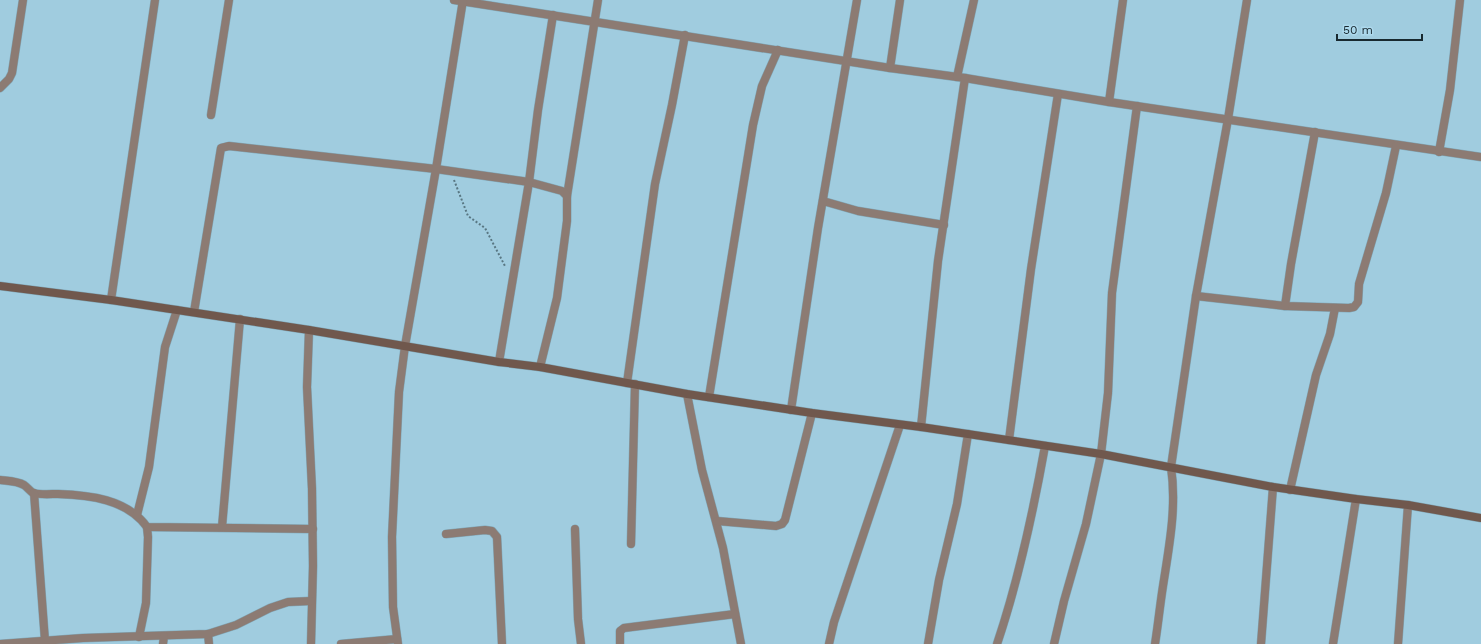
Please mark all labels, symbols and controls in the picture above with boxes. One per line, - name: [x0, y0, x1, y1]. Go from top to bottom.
- scale bar: [1337, 16, 1422, 42]
- text: 50 m: [1343, 23, 1373, 37]

